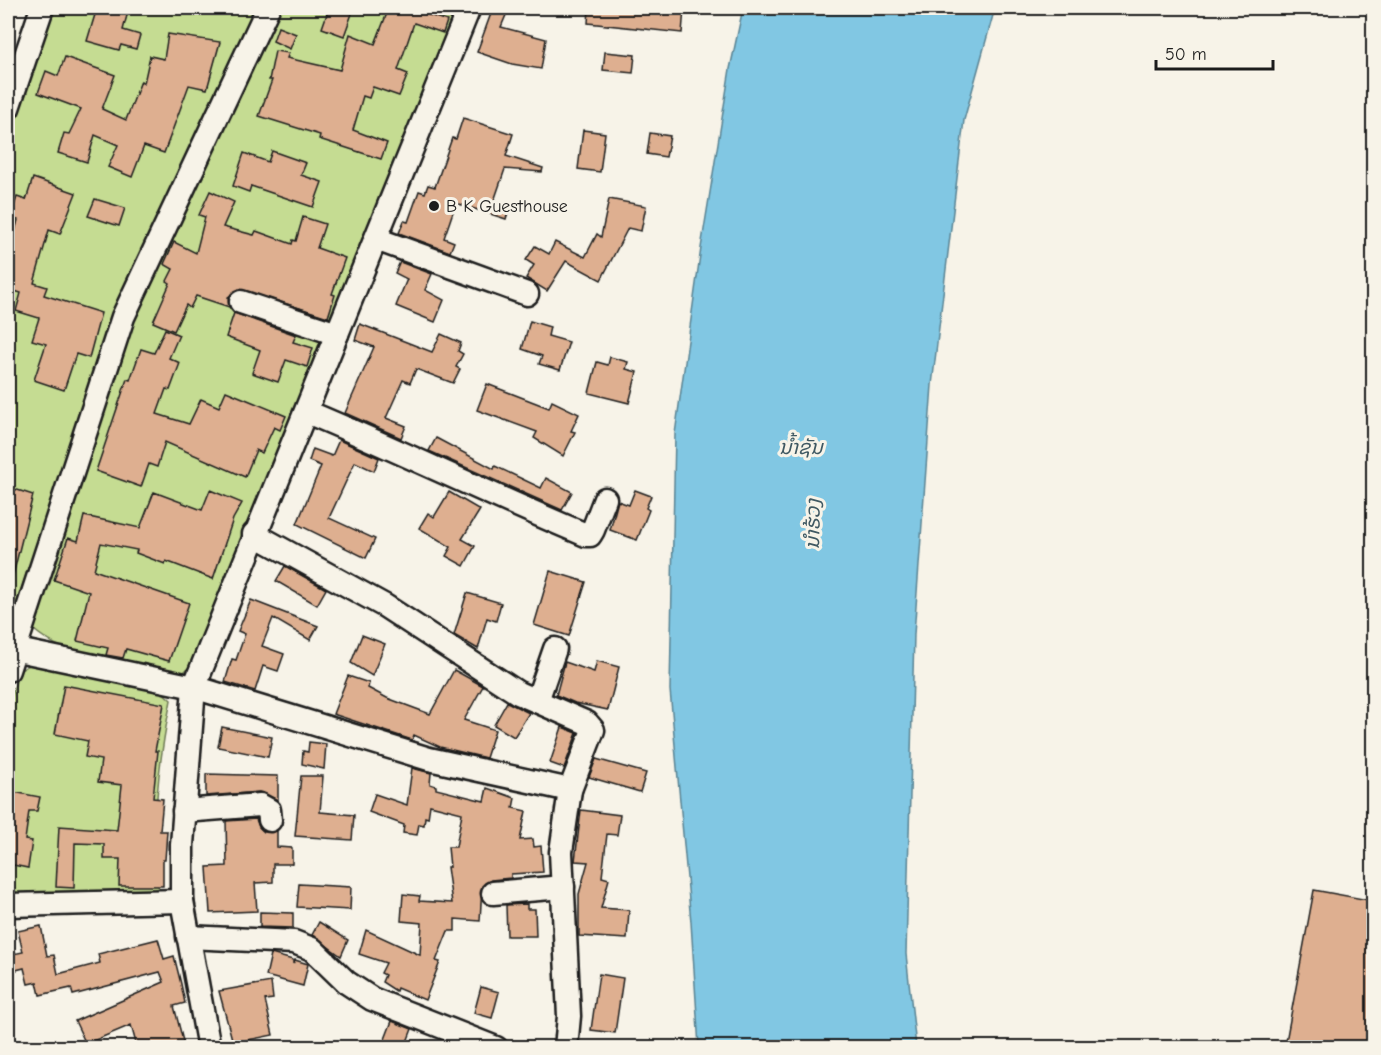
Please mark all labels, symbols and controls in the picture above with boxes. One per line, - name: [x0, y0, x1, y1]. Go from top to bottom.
- scale bar: [1156, 33, 1273, 71]
- text: 50 m: [1165, 44, 1207, 65]
- place label: B K Guesthouse: [446, 196, 568, 217]
- marker: B K Guesthouse: [427, 199, 441, 213]
- water label: ນ້ຳຊັນ: [779, 432, 824, 459]
- water label: ນຳ້ຮວງ: [801, 497, 825, 549]

